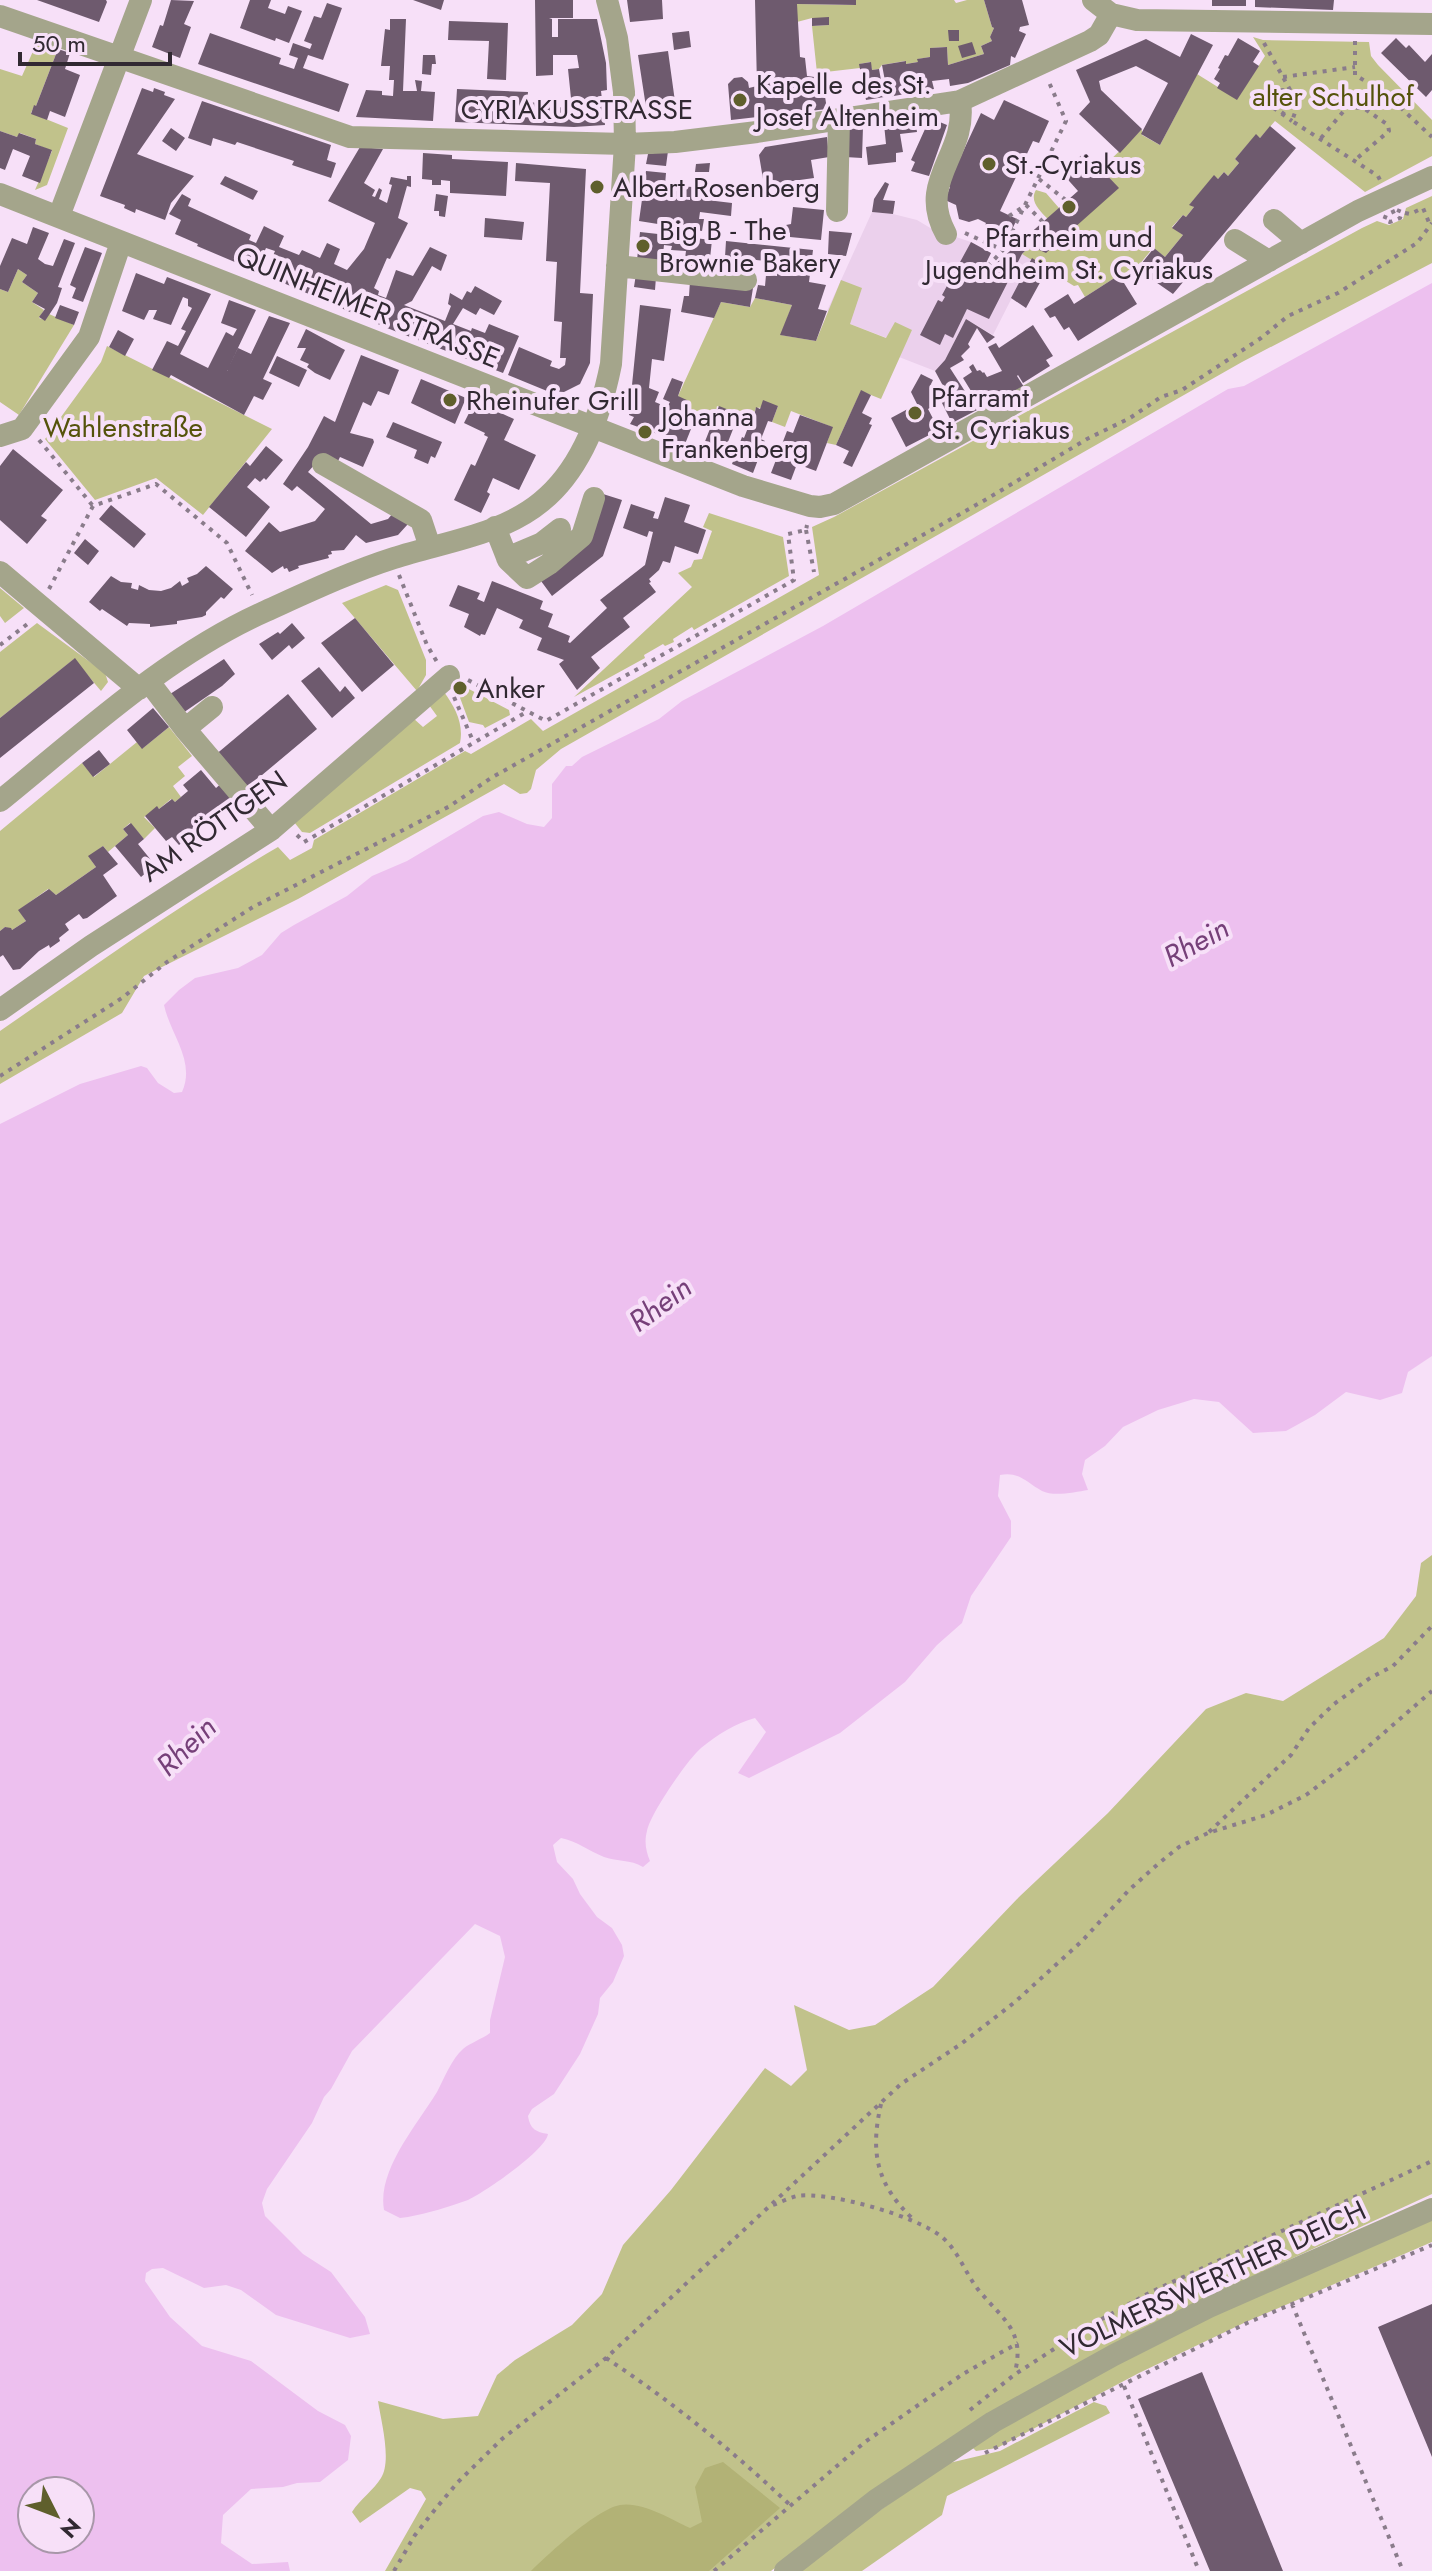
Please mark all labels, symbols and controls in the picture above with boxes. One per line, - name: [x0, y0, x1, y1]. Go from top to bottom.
- scale bar: [20, 16, 170, 66]
- text: 50 m: [32, 26, 86, 61]
- place label: Kapelle des St. Josef Altenheim: [752, 64, 939, 137]
- park label: alter Schulhof: [1252, 76, 1415, 117]
- street label: CYRIAKUSSTRASSE: [461, 89, 693, 130]
- marker: Kapelle des St. Josef Altenheim: [731, 91, 749, 109]
- place label: St.-Cyriakus: [1005, 144, 1141, 185]
- marker: St.-Cyriakus: [980, 155, 998, 173]
- place label: Albert Rosenberg: [613, 167, 820, 208]
- marker: Albert Rosenberg: [588, 178, 606, 196]
- marker: Pfarrheim und Jugendheim St. Cyriakus: [1060, 198, 1078, 216]
- place label: Big B - The Brownie Bakery: [659, 210, 841, 283]
- place label: Pfarrheim und Jugendheim St. Cyriakus: [921, 217, 1213, 290]
- street label: QUINHEIMER STRASSE: [230, 235, 506, 379]
- marker: Big B - The Brownie Bakery: [634, 237, 652, 255]
- place label: Pfarramt St. Cyriakus: [931, 377, 1070, 450]
- place label: Rheinufer Grill: [466, 380, 639, 421]
- marker: Rheinufer Grill: [441, 391, 459, 409]
- place label: Johanna Frankenberg: [657, 396, 809, 469]
- marker: Pfarramt St. Cyriakus: [906, 404, 924, 422]
- park label: Wahlenstraße: [43, 407, 203, 448]
- marker: Johanna Frankenberg: [636, 423, 654, 441]
- place label: Anker: [476, 668, 546, 709]
- marker: Anker: [451, 679, 469, 697]
- street label: AM RÖTTGEN: [132, 760, 296, 892]
- water label: Rhein: [1155, 906, 1237, 978]
- water label: Rhein: [619, 1266, 701, 1342]
- water label: Rhein: [146, 1706, 226, 1786]
- street label: VOLMERSWERTHER DEICH: [1053, 2190, 1373, 2368]
- north arrow: [16, 2475, 96, 2555]
- text: N: [53, 2511, 89, 2546]

